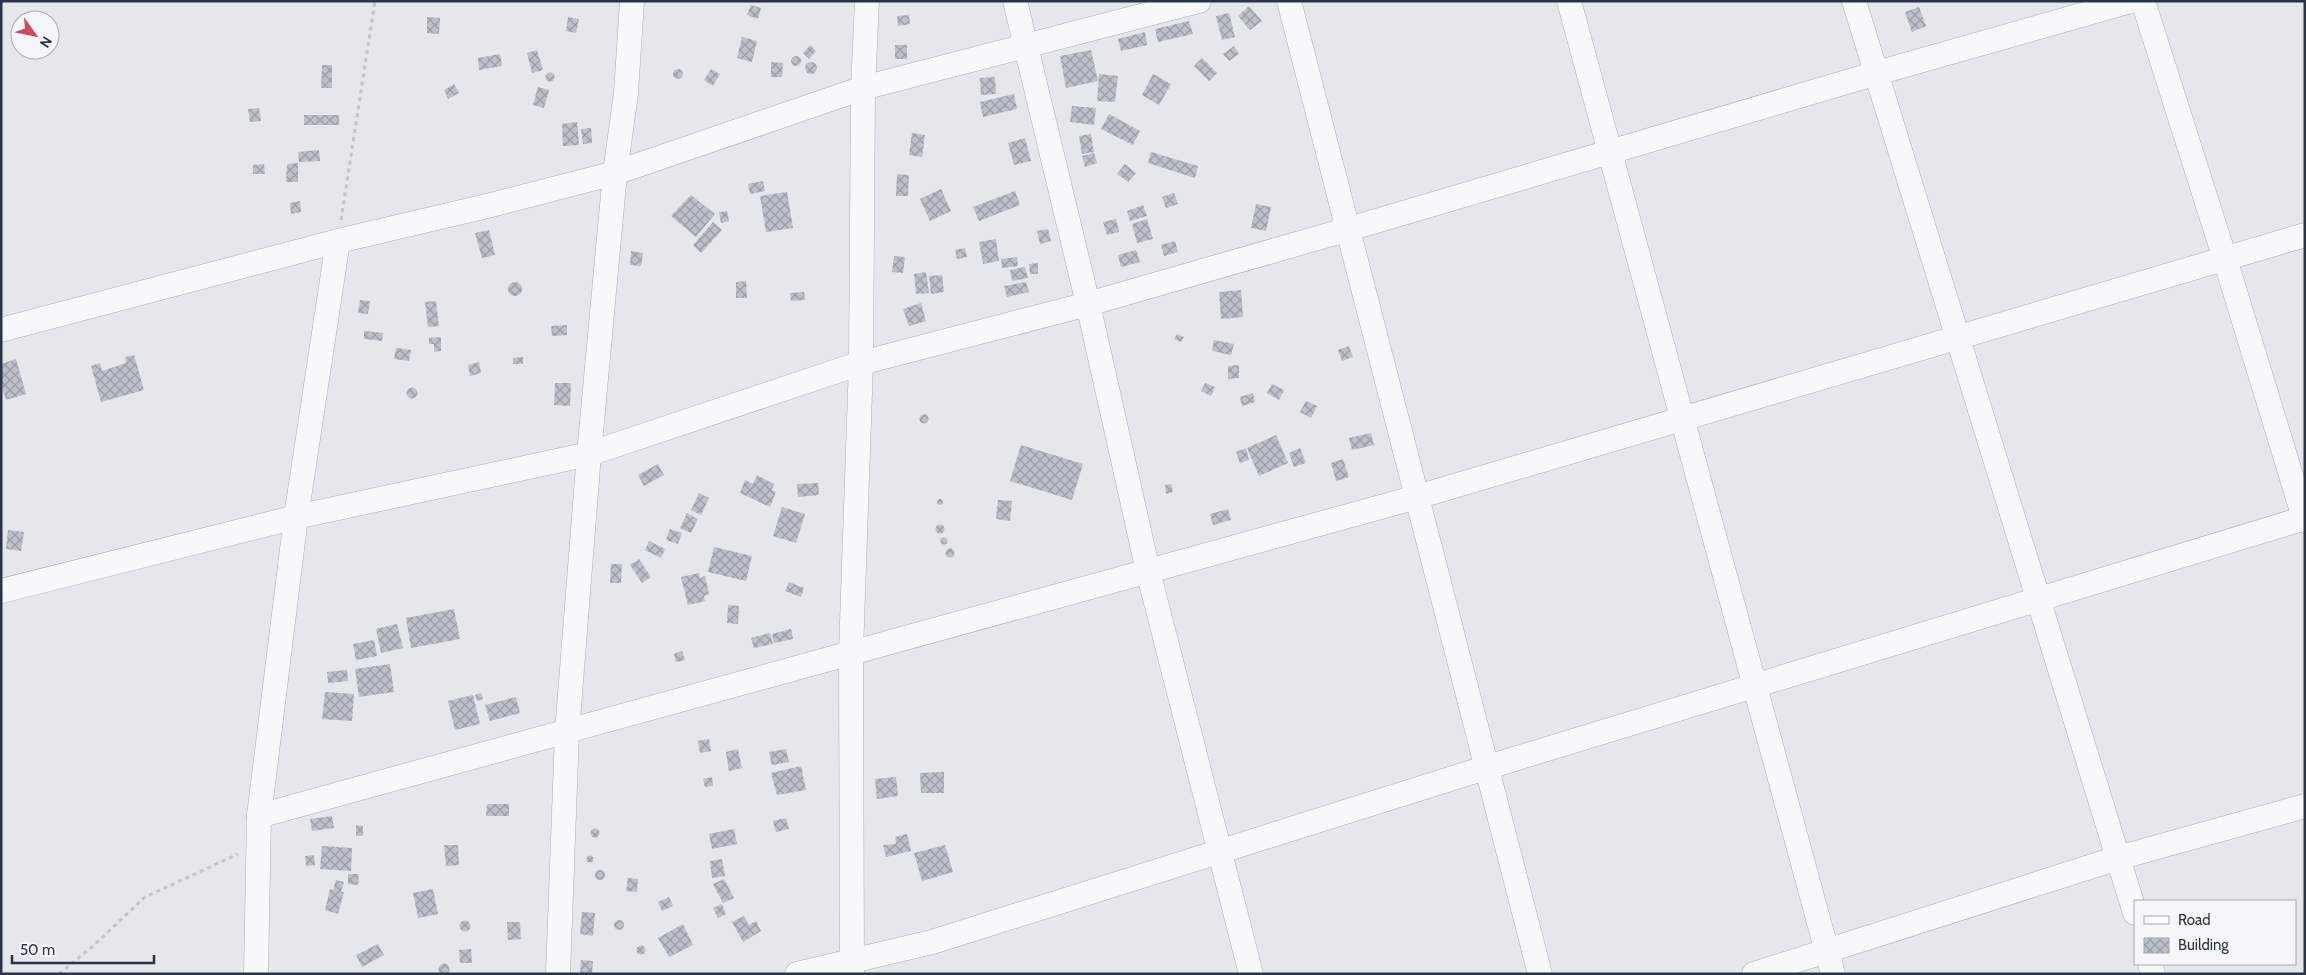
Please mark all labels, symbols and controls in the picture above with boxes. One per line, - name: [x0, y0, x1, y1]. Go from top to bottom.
- north arrow: [10, 10, 60, 60]
- text: N: [36, 33, 56, 51]
- legend: [2134, 900, 2296, 965]
- text: Road: [2178, 911, 2211, 929]
- scale bar: [12, 932, 155, 964]
- text: Building: [2178, 936, 2229, 954]
- text: 50 m: [20, 941, 55, 959]

